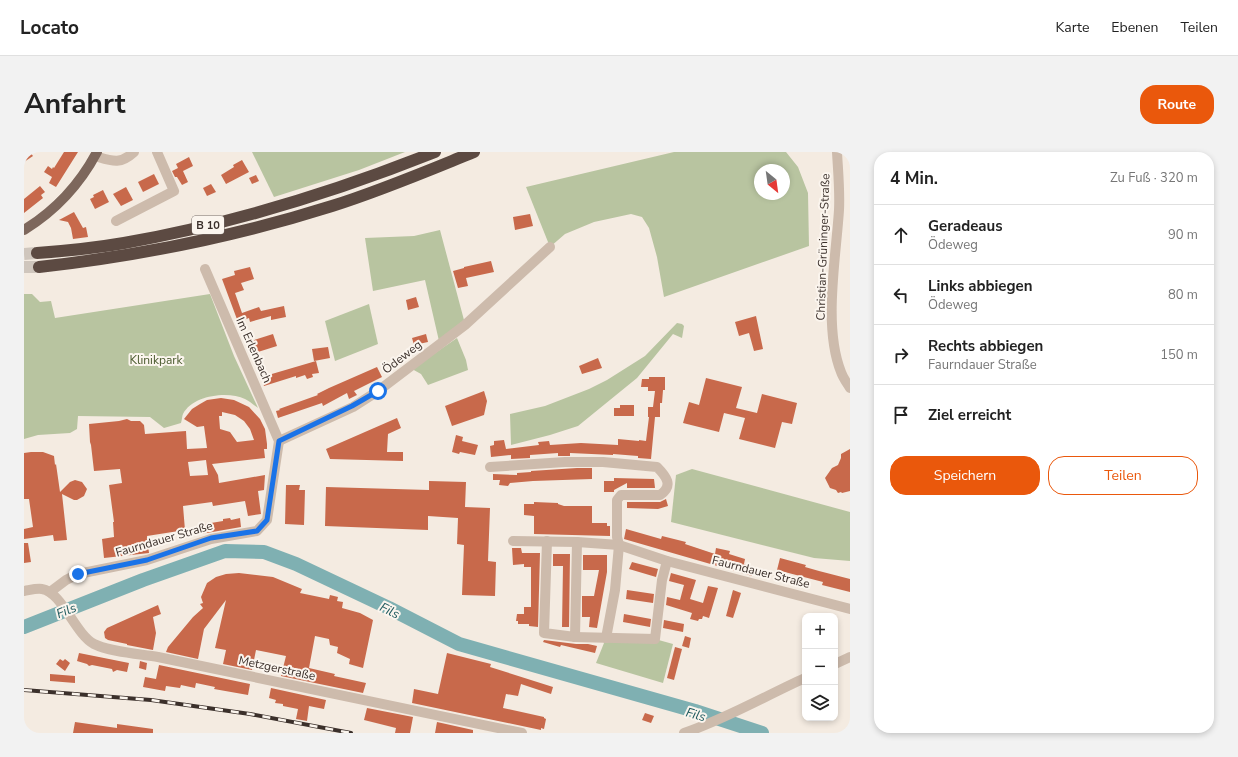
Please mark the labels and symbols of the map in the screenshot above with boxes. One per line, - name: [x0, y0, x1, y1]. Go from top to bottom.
- north arrow: [754, 164, 790, 200]
- street label: Christian-Grüninger-Straße: [812, 173, 834, 321]
- road number: B 10: [192, 216, 224, 234]
- street label: Im Erlenbach: [232, 315, 276, 385]
- street label: Ödeweg: [379, 337, 425, 377]
- park label: Klinikpark: [129, 352, 184, 368]
- route start: [369, 382, 387, 400]
- street label: Faurndauer Straße: [114, 517, 214, 561]
- street label: Faurndauer Straße: [710, 552, 812, 592]
- route end: [69, 565, 87, 583]
- water label: Fils: [377, 598, 403, 623]
- water label: Fils: [54, 599, 79, 623]
- street label: Metzgerstraße: [237, 652, 317, 684]
- water label: Fils: [684, 704, 708, 726]

